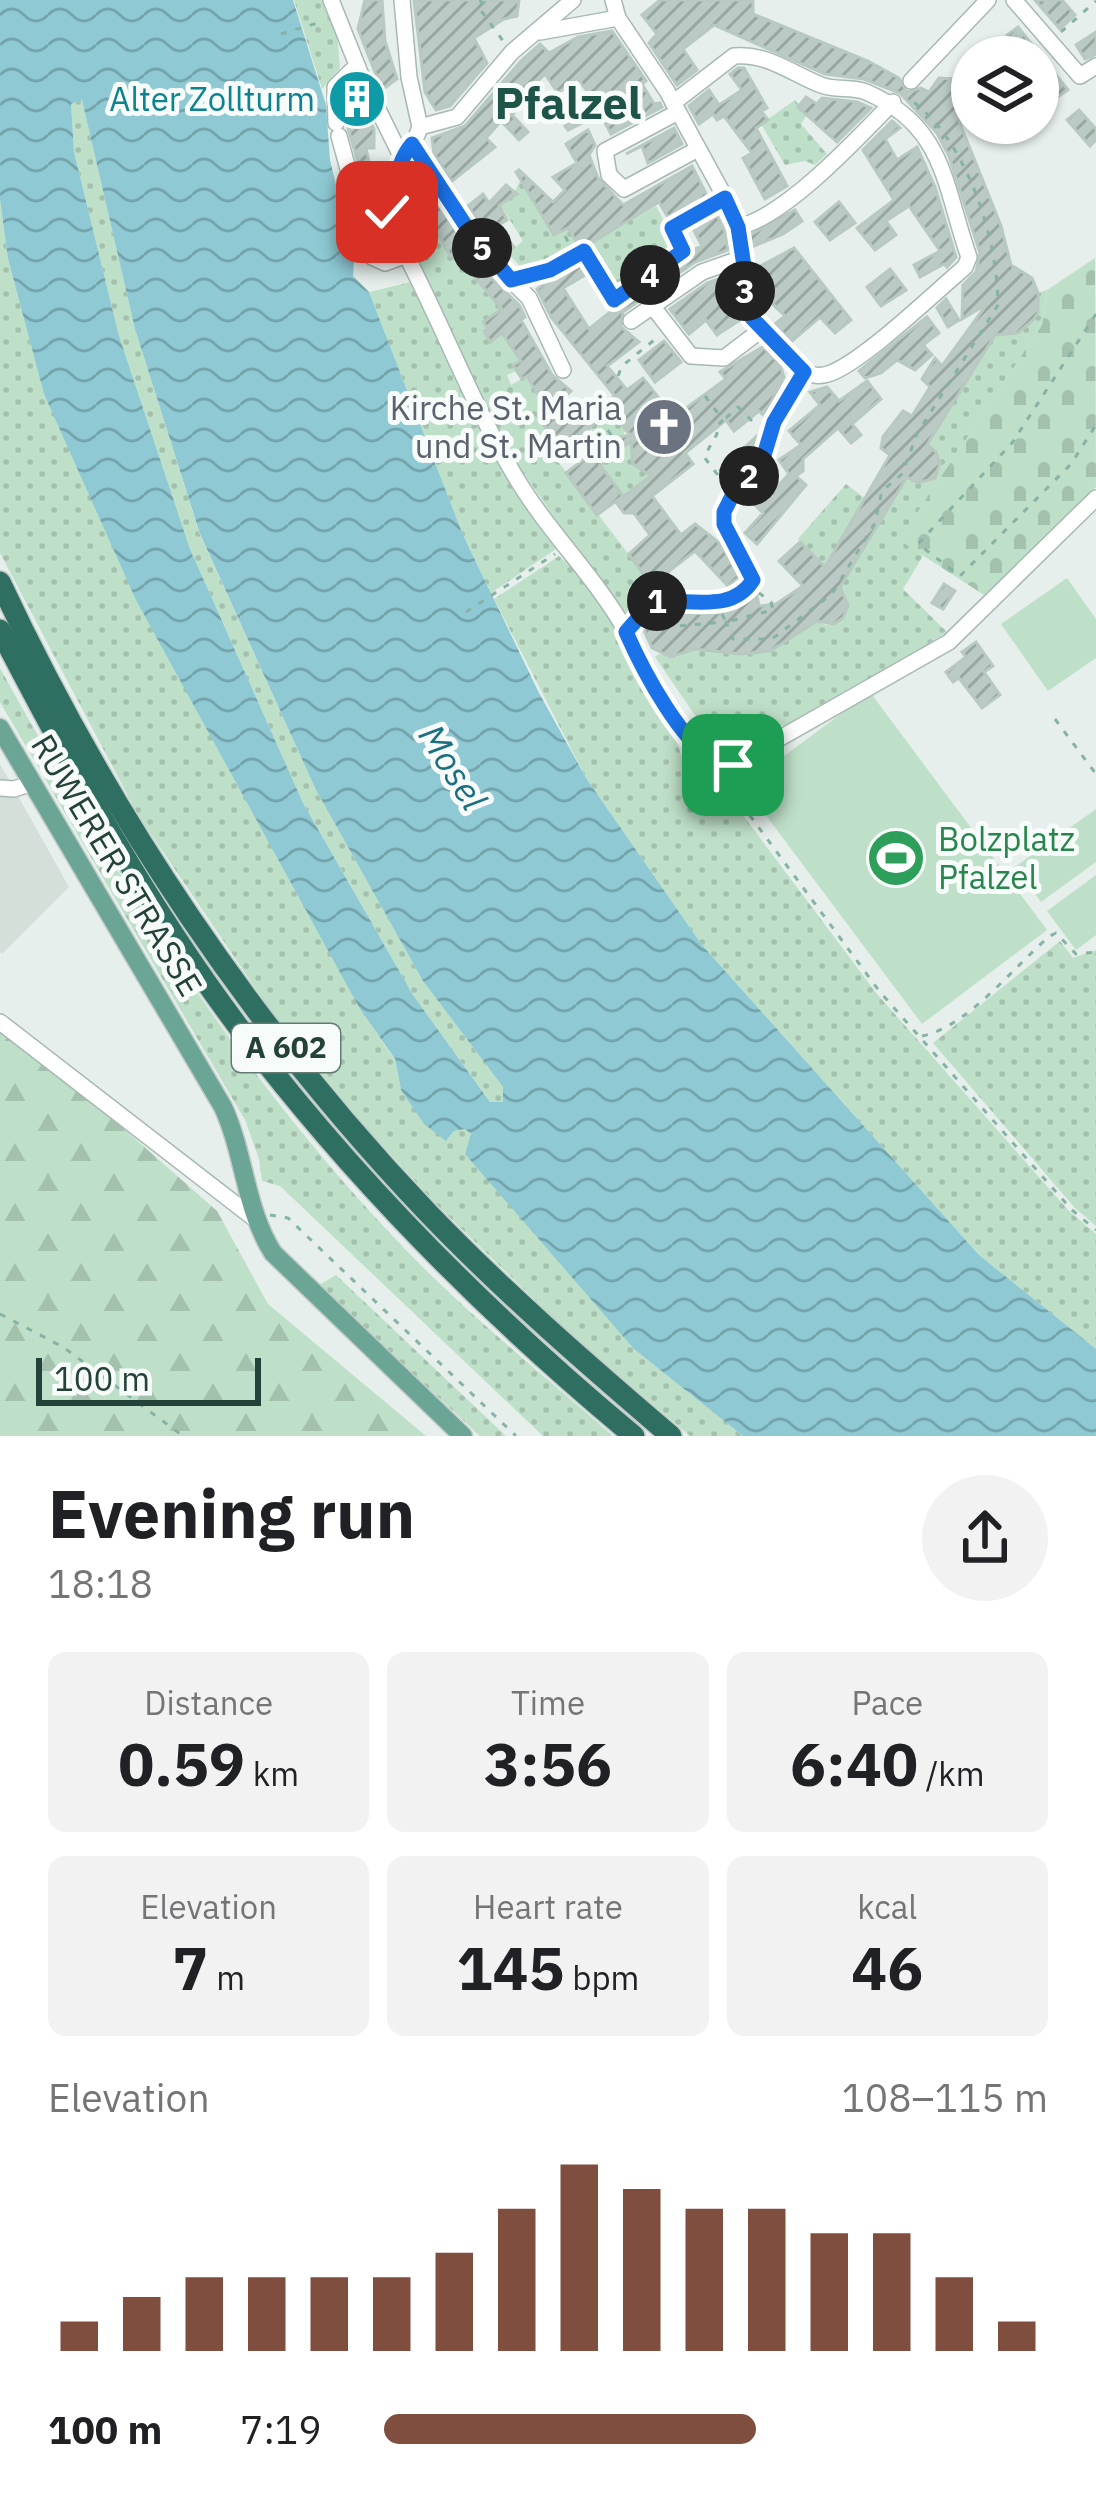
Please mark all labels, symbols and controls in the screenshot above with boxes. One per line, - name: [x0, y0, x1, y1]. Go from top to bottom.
- map controls: [951, 36, 1059, 144]
- button: layers: [951, 36, 1059, 144]
- building icon: Alter Zollturm: [326, 68, 388, 130]
- district label: Pfalzel: [495, 73, 641, 131]
- place label: Alter Zollturm: [109, 77, 315, 120]
- pin: [336, 161, 438, 263]
- icon: check: [354, 179, 420, 245]
- pin: 5: [452, 218, 512, 278]
- text: 5: [472, 226, 492, 269]
- pin: 4: [620, 245, 680, 305]
- text: 4: [640, 253, 660, 296]
- pin: 3: [715, 261, 775, 321]
- text: 3: [735, 269, 755, 312]
- place label: Kirche St. Maria und St. Martin: [390, 386, 622, 467]
- church icon: Kirche St. Maria und St. Martin: [633, 396, 695, 458]
- pin: 2: [719, 446, 779, 506]
- text: 2: [739, 454, 759, 497]
- pin: 1: [627, 571, 687, 631]
- text: 1: [647, 579, 667, 622]
- pin: [682, 714, 784, 816]
- water label: Mosel: [409, 715, 498, 819]
- street label: RUWERER STRASSE: [22, 726, 213, 1004]
- icon: arrive: [700, 732, 766, 798]
- place label: Bolzplatz Pfalzel: [938, 817, 1075, 898]
- sports icon: Bolzplatz Pfalzel: [865, 827, 927, 889]
- road number: A 602: [232, 1024, 340, 1072]
- scale bar: [36, 1352, 261, 1405]
- text: 100 m: [54, 1357, 150, 1400]
- text: Evening run: [48, 1470, 415, 1556]
- button: share: [922, 1475, 1048, 1601]
- text: 18:18: [48, 1558, 153, 1609]
- text: Distance: [144, 1681, 273, 1724]
- text: Time: [511, 1681, 585, 1724]
- text: Pace: [851, 1681, 923, 1724]
- text: 0.59: [118, 1724, 245, 1803]
- text: 3:56: [484, 1724, 612, 1803]
- text: 6:40: [790, 1724, 918, 1803]
- text: km: [245, 1752, 299, 1795]
- text: /km: [918, 1752, 985, 1795]
- text: Elevation: [140, 1885, 277, 1928]
- text: Heart rate: [473, 1885, 623, 1928]
- text: kcal: [857, 1885, 917, 1928]
- text: 7: [172, 1928, 208, 2007]
- text: 145: [457, 1928, 565, 2007]
- text: 46: [851, 1928, 923, 2007]
- text: m: [208, 1956, 245, 1999]
- text: bpm: [565, 1956, 639, 1999]
- text: Elevation: [48, 2072, 210, 2123]
- text: 108–115 m: [841, 2072, 1048, 2123]
- text: 100 m: [48, 2404, 162, 2455]
- text: 7:19: [240, 2404, 322, 2455]

